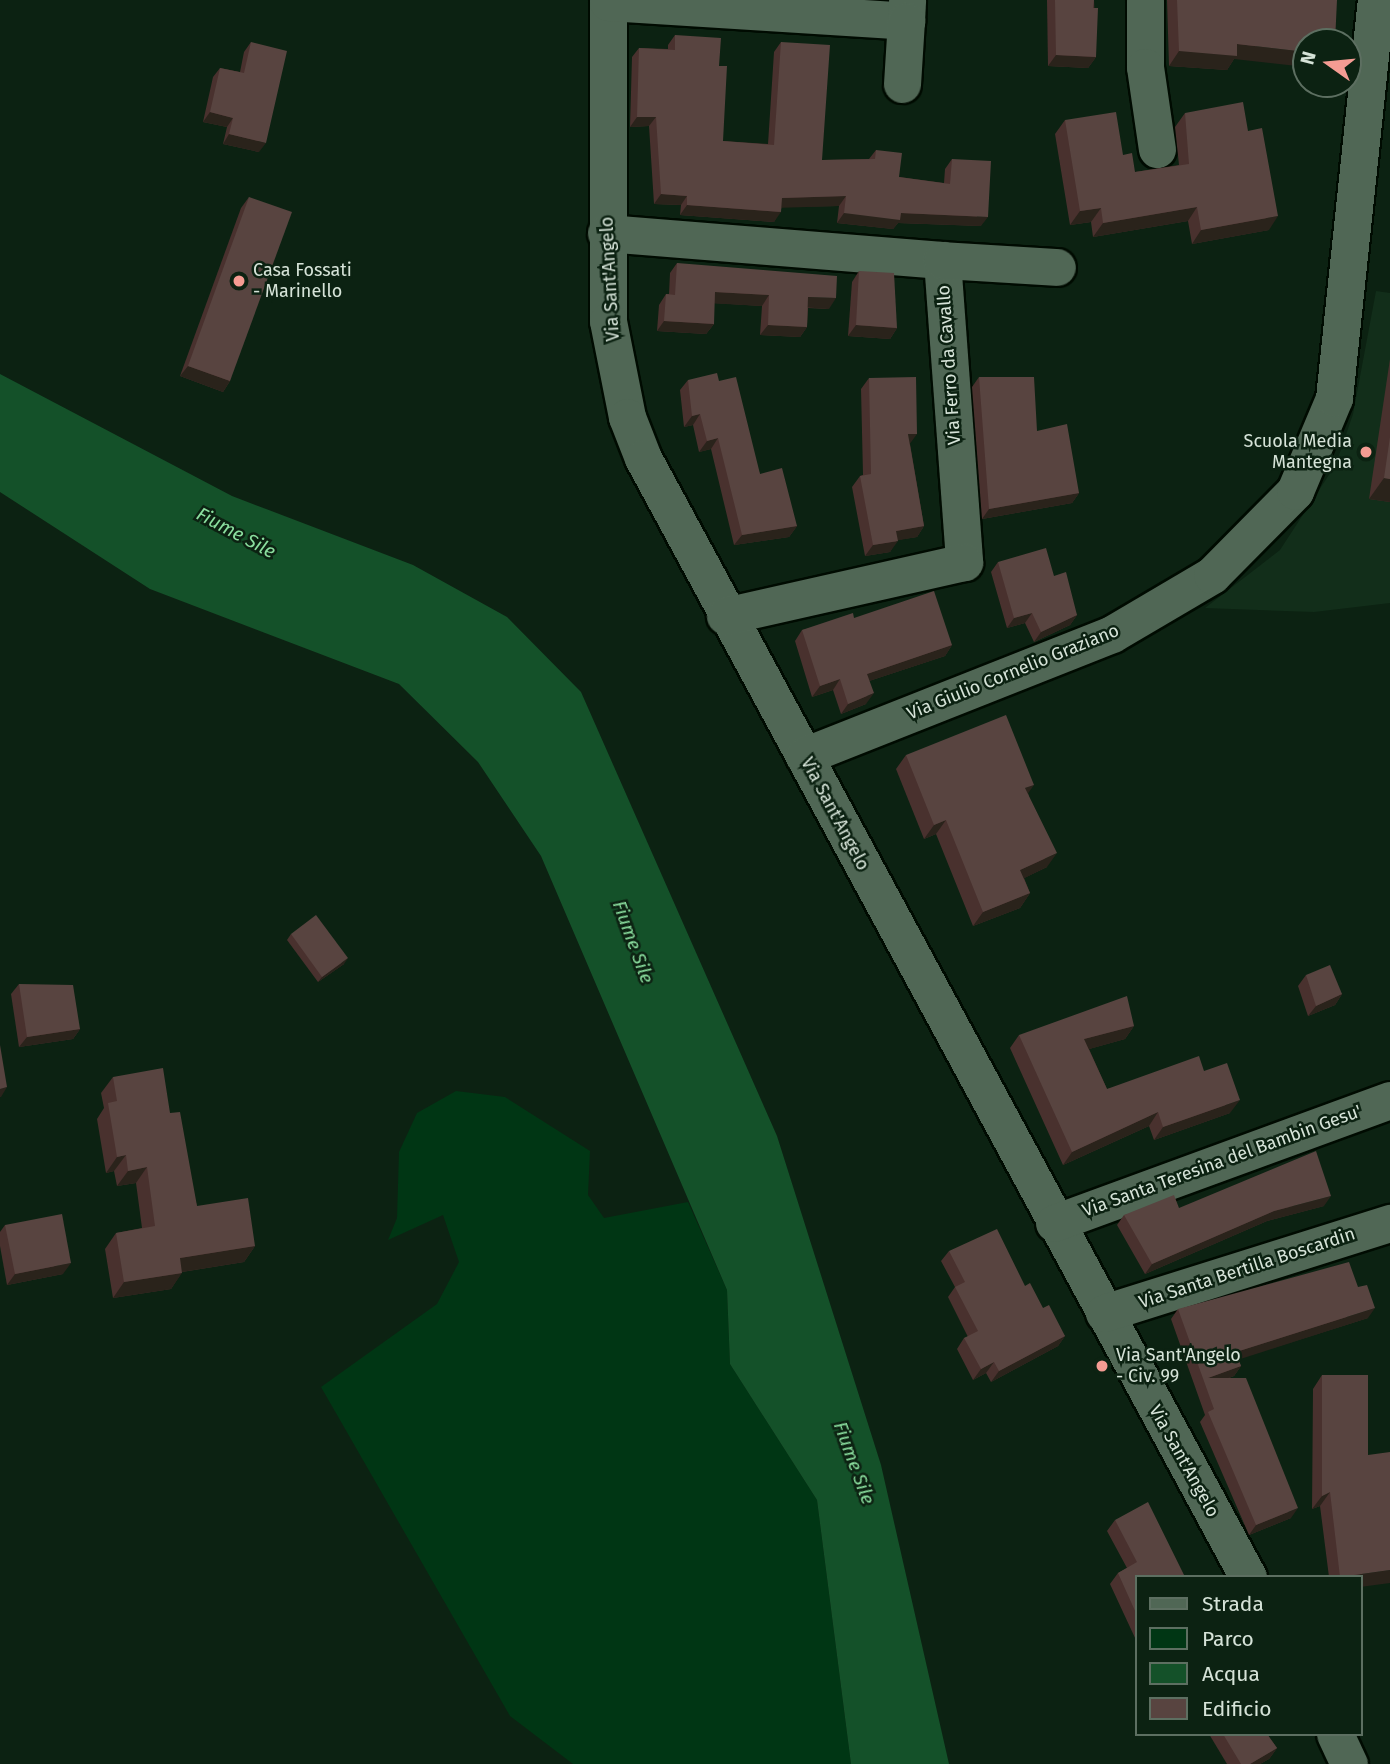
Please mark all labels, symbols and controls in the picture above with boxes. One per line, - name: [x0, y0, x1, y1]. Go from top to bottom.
- north arrow: [1292, 28, 1362, 98]
- text: N: [1295, 49, 1321, 67]
- street label: Via Sant'Angelo: [596, 216, 624, 342]
- place label: Casa Fossati - Marinello: [253, 260, 352, 302]
- marker: Casa Fossati - Marinello: [231, 273, 247, 289]
- street label: Via Ferro da Cavallo: [933, 284, 965, 446]
- place label: Scuola Media Mantegna: [1244, 431, 1352, 474]
- marker: Scuola Media Mantegna: [1358, 444, 1374, 460]
- water label: Fiume Sile: [193, 503, 279, 563]
- street label: Via Giulio Cornelio Graziano: [904, 620, 1122, 724]
- street label: Via Sant'Angelo: [796, 754, 874, 874]
- water label: Fiume Sile: [608, 898, 658, 986]
- street label: Via Santa Teresina del Bambin Gesu': [1079, 1100, 1365, 1222]
- street label: Via Santa Bertilla Boscardin: [1136, 1223, 1358, 1313]
- place label: Via Sant'Angelo - Civ. 99: [1116, 1345, 1241, 1388]
- marker: Via Sant'Angelo - Civ. 99: [1094, 1358, 1110, 1374]
- street label: Via Sant'Angelo: [1144, 1401, 1224, 1521]
- water label: Fiume Sile: [829, 1419, 879, 1507]
- legend: [1134, 1575, 1362, 1736]
- text: Strada: [1202, 1591, 1264, 1617]
- text: Parco: [1202, 1626, 1254, 1652]
- text: Acqua: [1202, 1661, 1260, 1687]
- text: Edificio: [1202, 1696, 1272, 1722]

